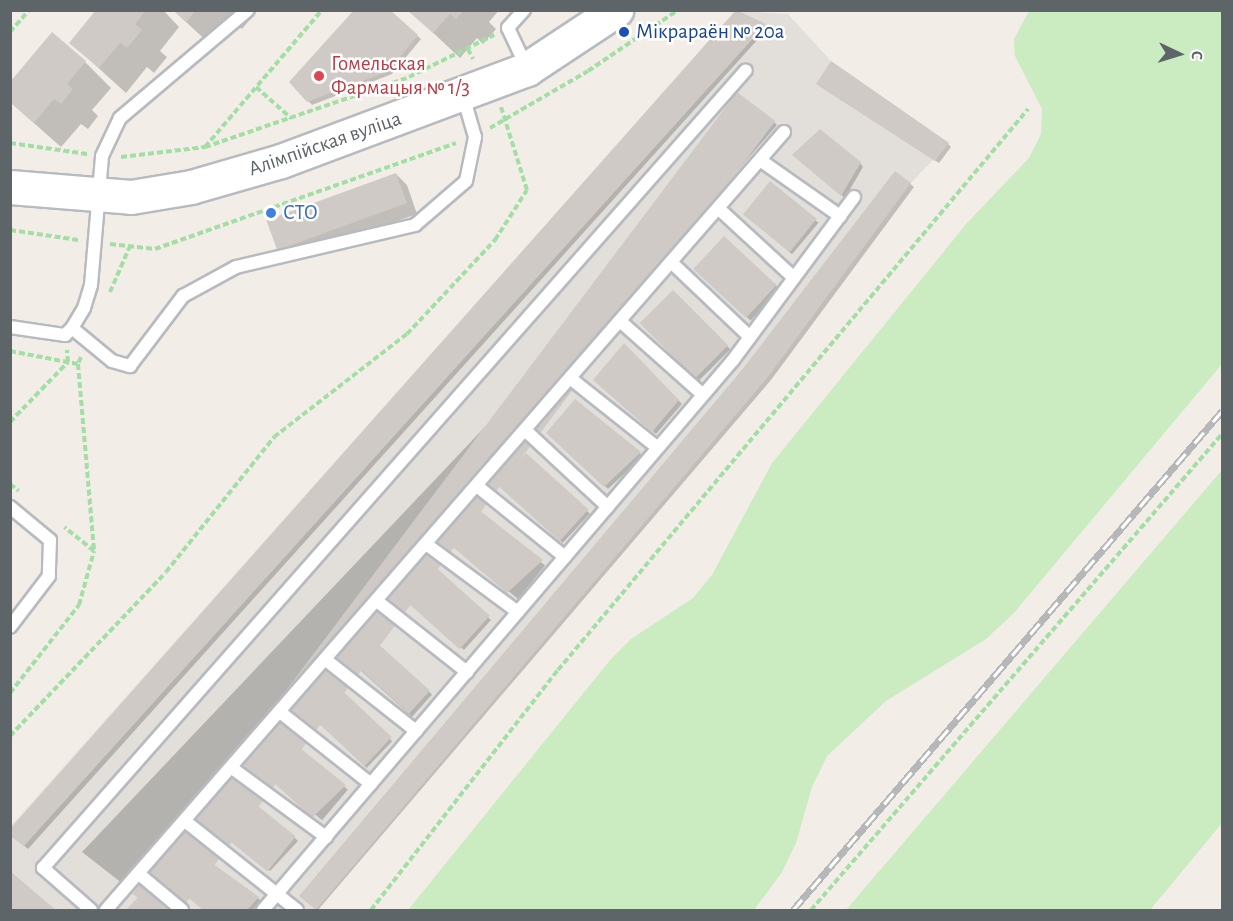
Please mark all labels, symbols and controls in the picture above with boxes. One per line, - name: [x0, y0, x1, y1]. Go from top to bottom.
- place label: Мікрараён № 20а: [636, 19, 784, 45]
- north arrow: [1149, 24, 1209, 84]
- marker: Мікрараён № 20а: [617, 25, 631, 39]
- text: С: [1189, 50, 1205, 60]
- place label: Гомельская Фармацыя № 1/3: [331, 51, 470, 101]
- marker: Гомельская Фармацыя № 1/3: [312, 69, 326, 83]
- street label: Алімпійская вуліца: [245, 106, 405, 182]
- place label: СТО: [283, 200, 318, 226]
- marker: СТО: [264, 206, 278, 220]

